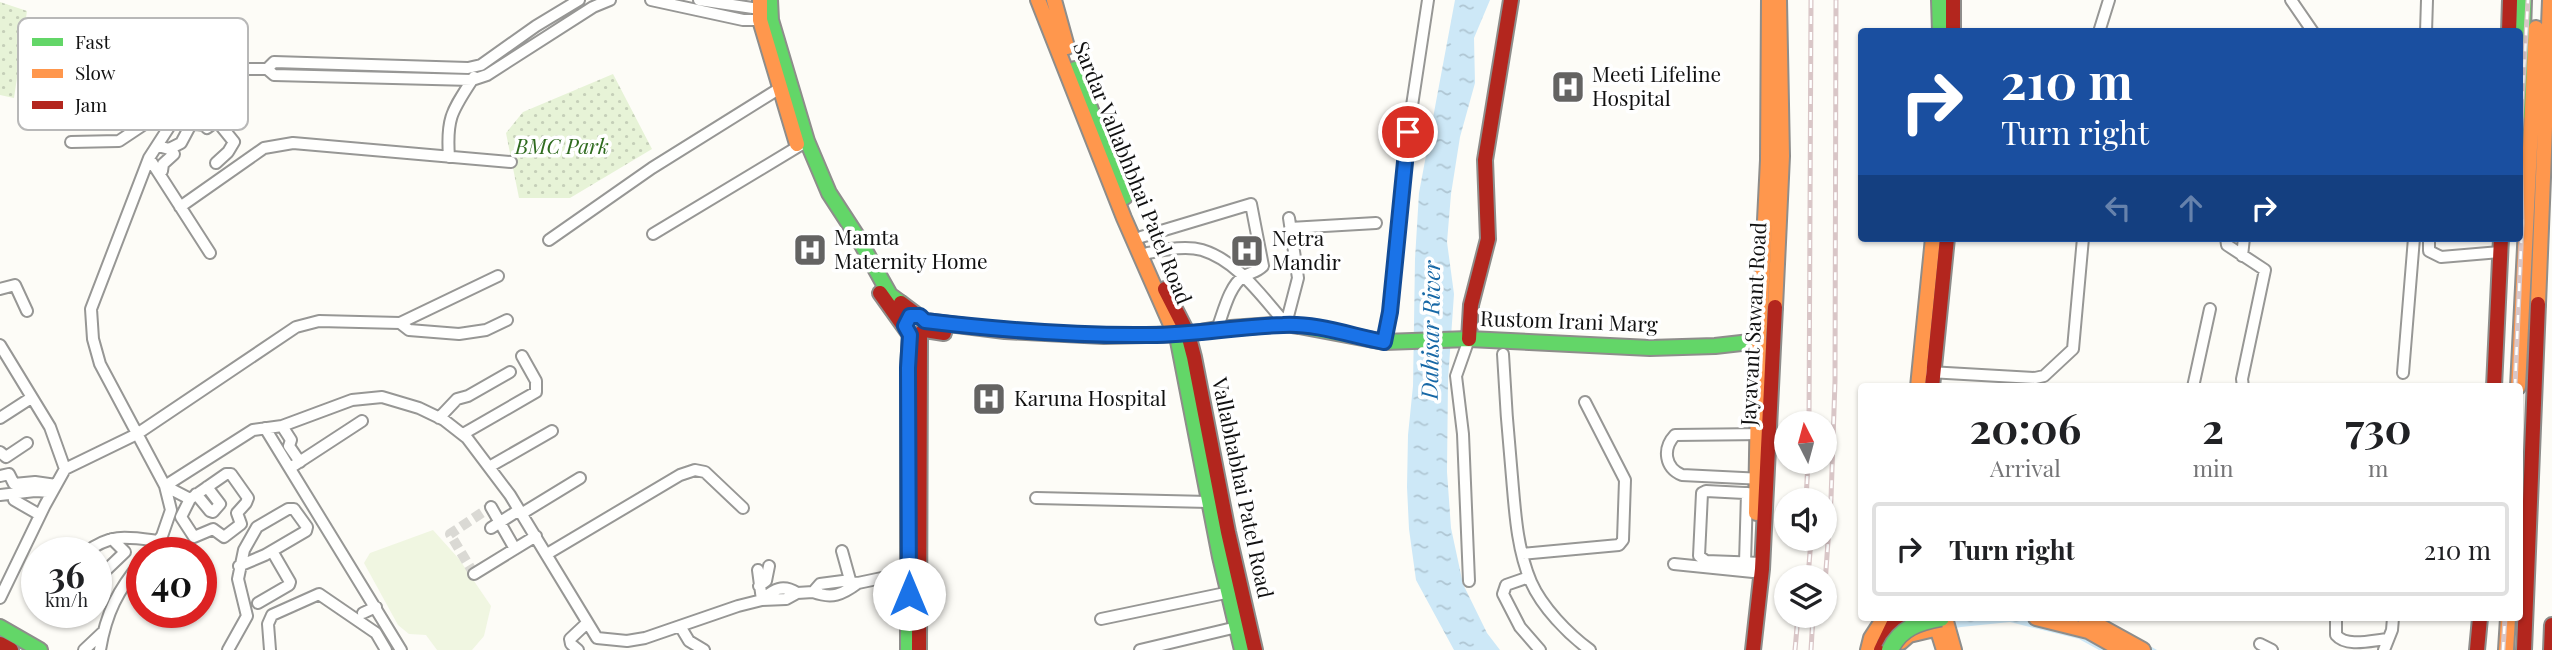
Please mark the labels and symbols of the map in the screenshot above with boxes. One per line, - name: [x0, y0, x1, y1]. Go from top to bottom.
- legend: [18, 18, 248, 130]
- text: Fast: [75, 28, 111, 54]
- street label: Sardar Vallabhbhai Patel Road: [1068, 37, 1199, 308]
- text: Slow: [75, 59, 116, 85]
- place label: Meeti Lifeline Hospital: [1592, 59, 1721, 111]
- hospital icon: Meeti Lifeline Hospital: [1549, 68, 1587, 106]
- text: Jam: [74, 91, 107, 117]
- pin: [1378, 102, 1438, 162]
- park label: BMC Park: [514, 131, 609, 159]
- street label: Jayavant Sawant Road: [1733, 221, 1771, 427]
- place label: Mamta Maternity Home: [834, 222, 988, 274]
- place label: Netra Mandir: [1272, 223, 1342, 275]
- hospital icon: Mamta Maternity Home: [791, 231, 829, 269]
- hospital icon: Netra Mandir: [1228, 232, 1266, 270]
- water label: Dahisar River: [1413, 259, 1446, 400]
- street label: Rustom Irani Marg: [1480, 303, 1658, 337]
- street label: Vallabhabhai Patel Road: [1207, 374, 1281, 600]
- hospital icon: Karuna Hospital: [970, 380, 1008, 418]
- place label: Karuna Hospital: [1014, 383, 1166, 411]
- north arrow: [1774, 411, 1838, 474]
- speed limit sign: 40: [126, 537, 217, 628]
- position arrow: [872, 557, 946, 631]

